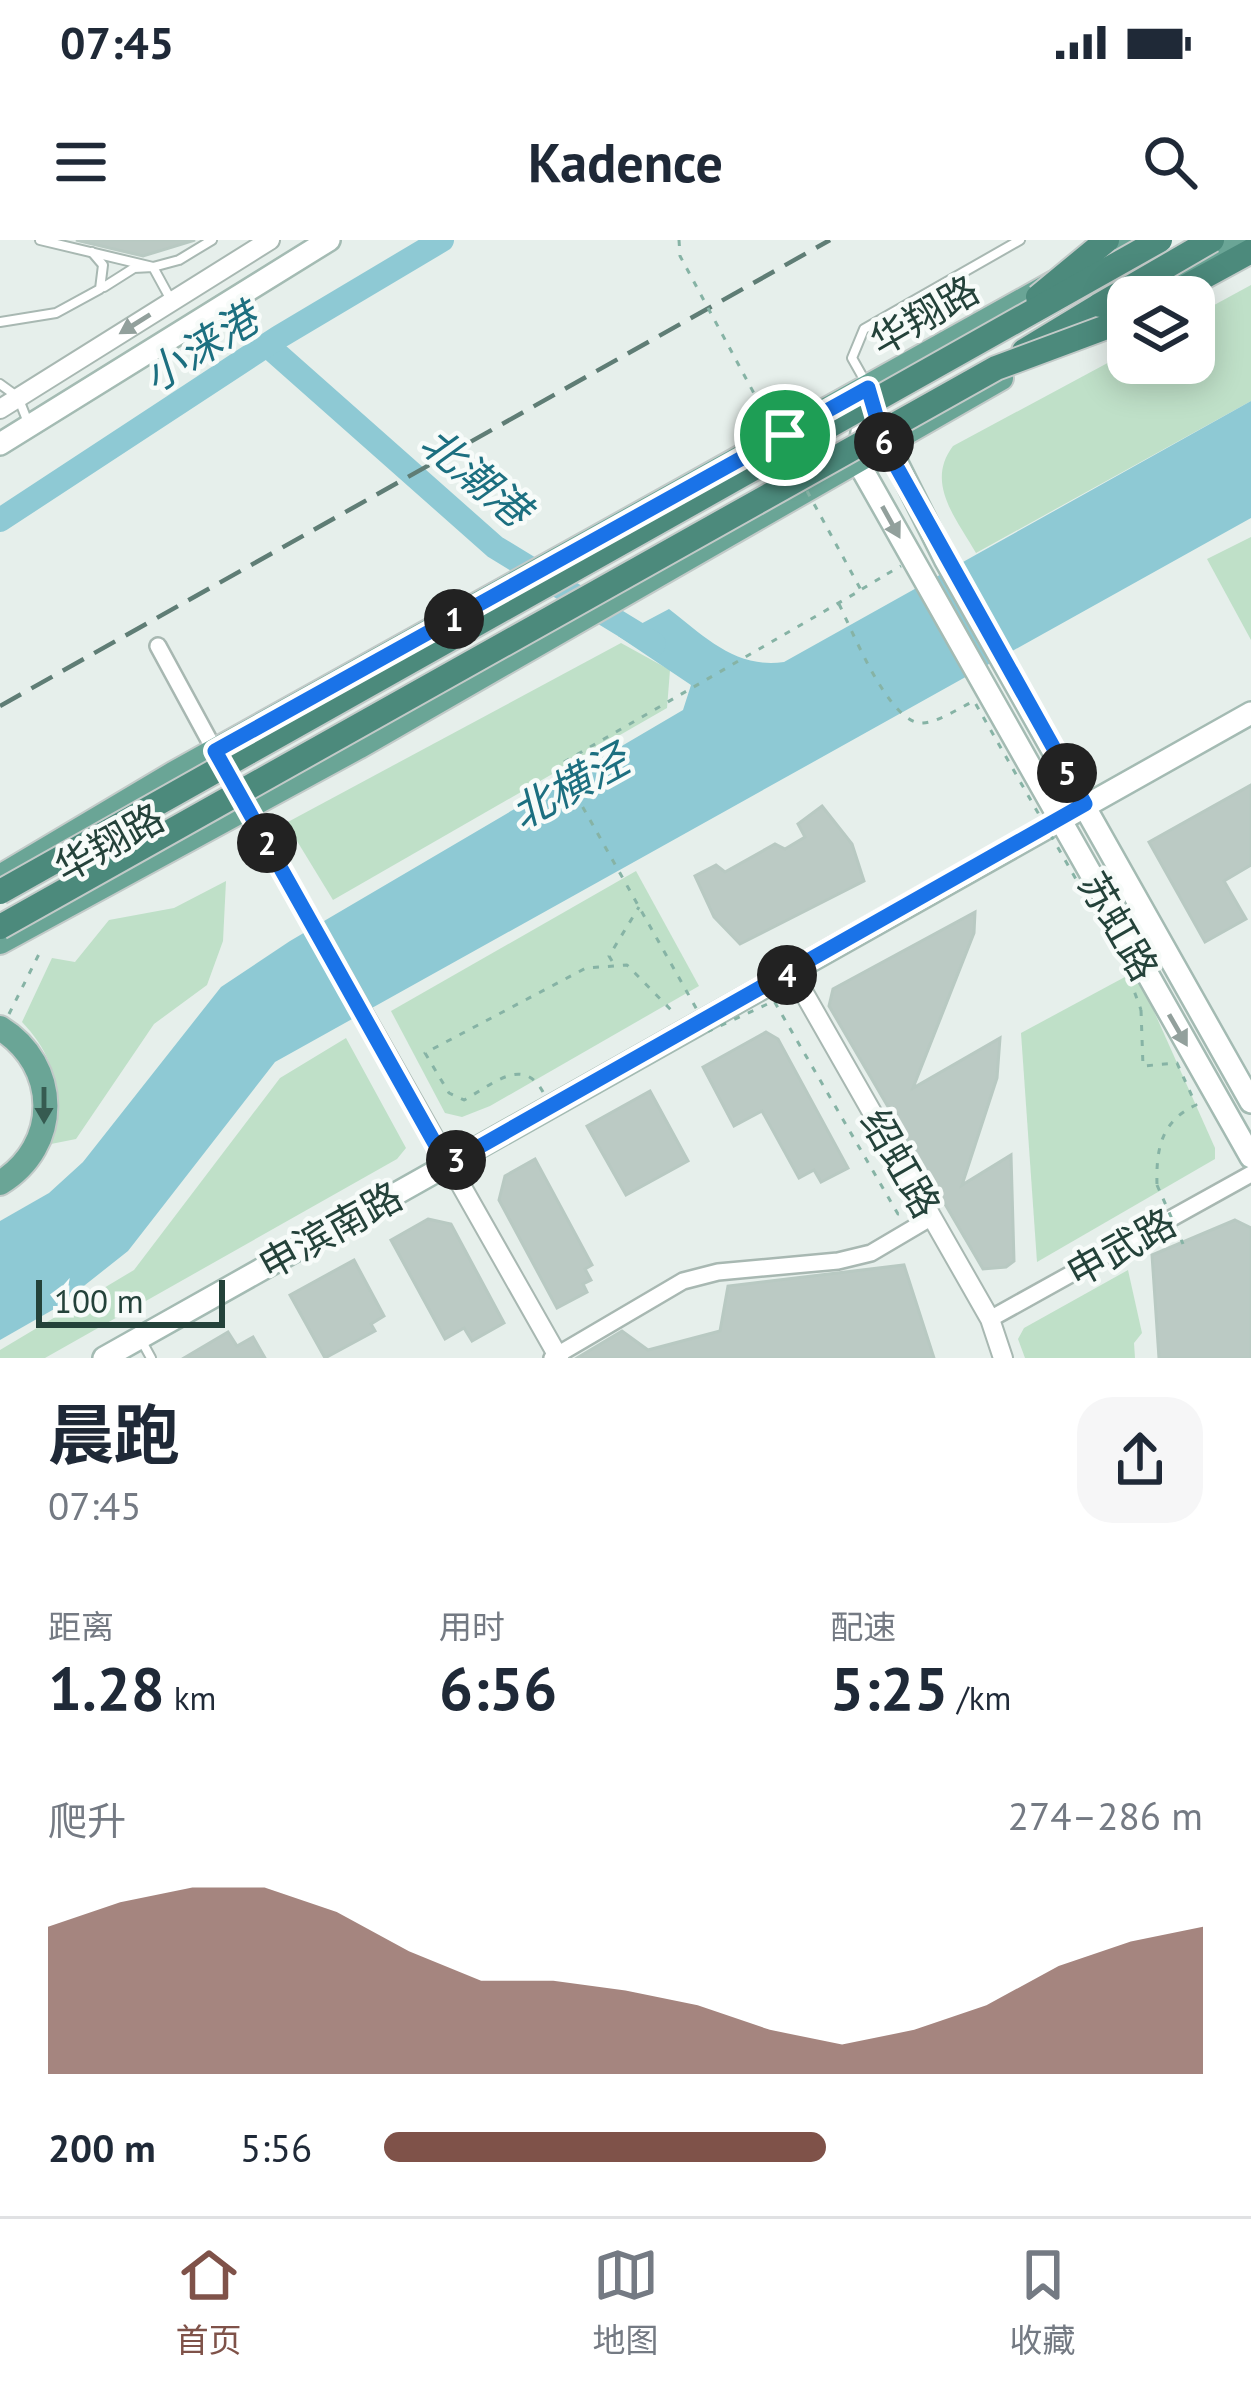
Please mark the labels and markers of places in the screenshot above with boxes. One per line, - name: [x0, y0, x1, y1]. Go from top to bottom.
- pin: [734, 384, 836, 486]
- pin: 6: [854, 412, 914, 472]
- pin: 1: [424, 589, 484, 649]
- pin: 5: [1037, 743, 1097, 803]
- pin: 2: [237, 813, 297, 873]
- pin: 4: [757, 945, 817, 1005]
- pin: 3: [426, 1130, 486, 1190]

